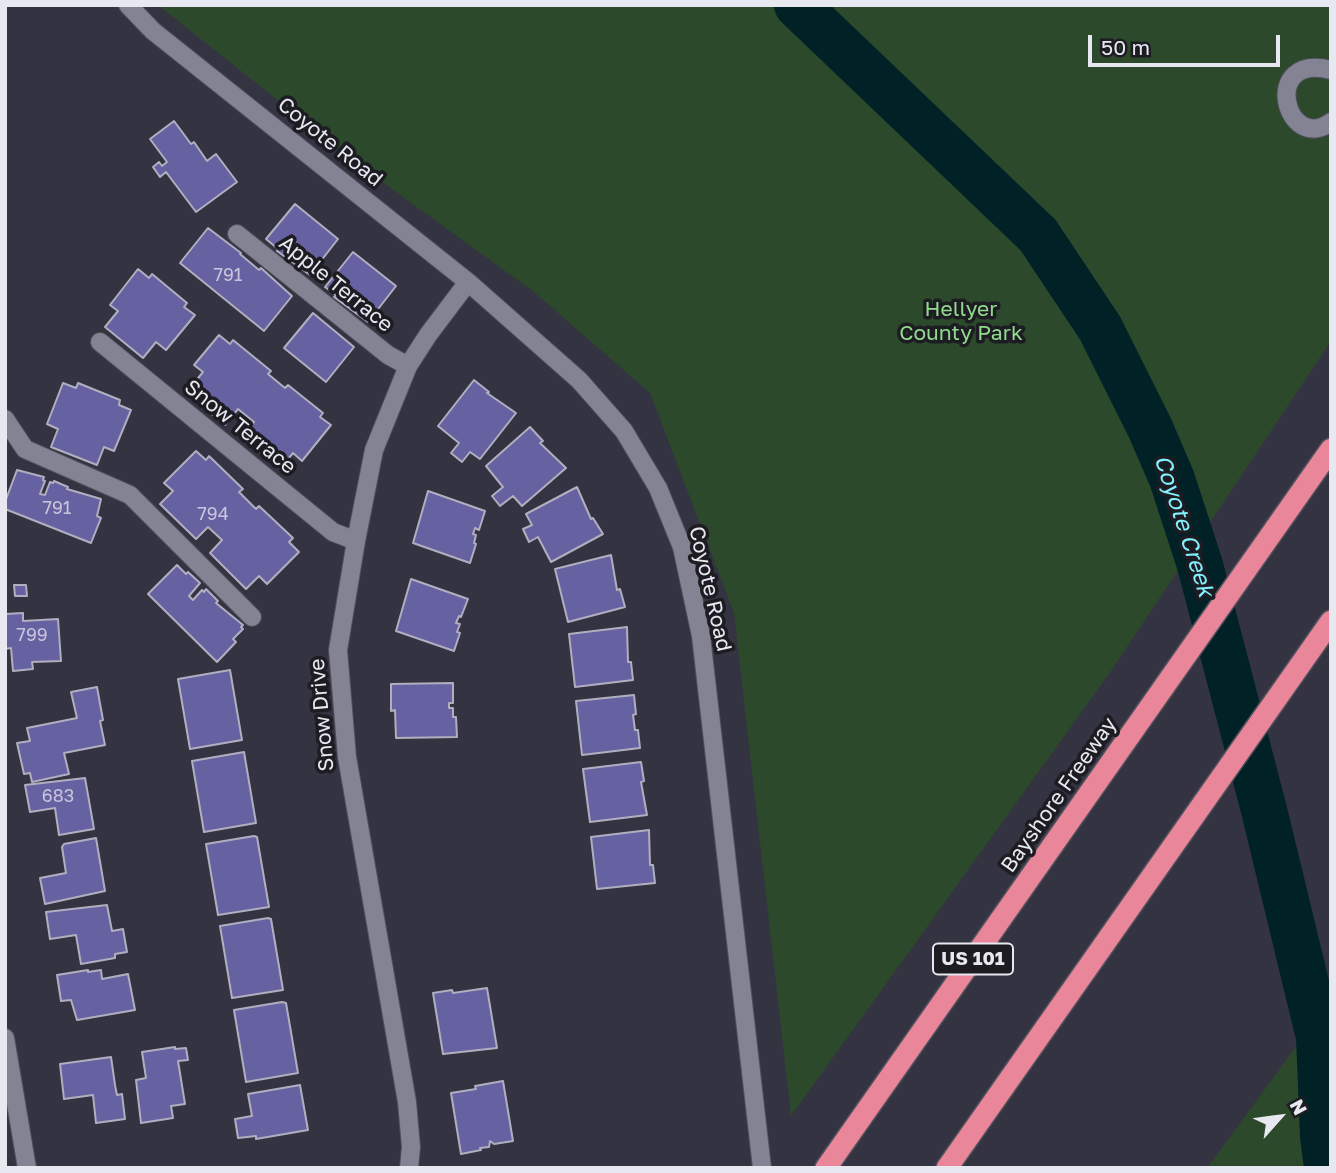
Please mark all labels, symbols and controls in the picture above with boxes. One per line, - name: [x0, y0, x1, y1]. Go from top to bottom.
- scale bar: [1091, 21, 1284, 65]
- text: 50 m: [1101, 34, 1150, 60]
- street label: Coyote Road: [272, 92, 388, 192]
- street label: Apple Terrace: [274, 231, 398, 337]
- house number: 791: [213, 264, 243, 286]
- park label: Hellyer County Park: [899, 296, 1023, 346]
- street label: Snow Terrace: [179, 374, 301, 480]
- water label: Coyote Creek: [1148, 452, 1220, 600]
- house number: 791: [42, 497, 72, 519]
- house number: 794: [197, 503, 229, 525]
- street label: Coyote Road: [683, 524, 737, 654]
- house number: 799: [16, 624, 48, 646]
- street label: Snow Drive: [305, 658, 339, 772]
- street label: Bayshore Freeway: [996, 713, 1122, 877]
- house number: 683: [42, 785, 74, 807]
- road number: US 101: [933, 944, 1013, 974]
- north arrow: [1245, 1082, 1315, 1152]
- text: N: [1285, 1095, 1313, 1119]

